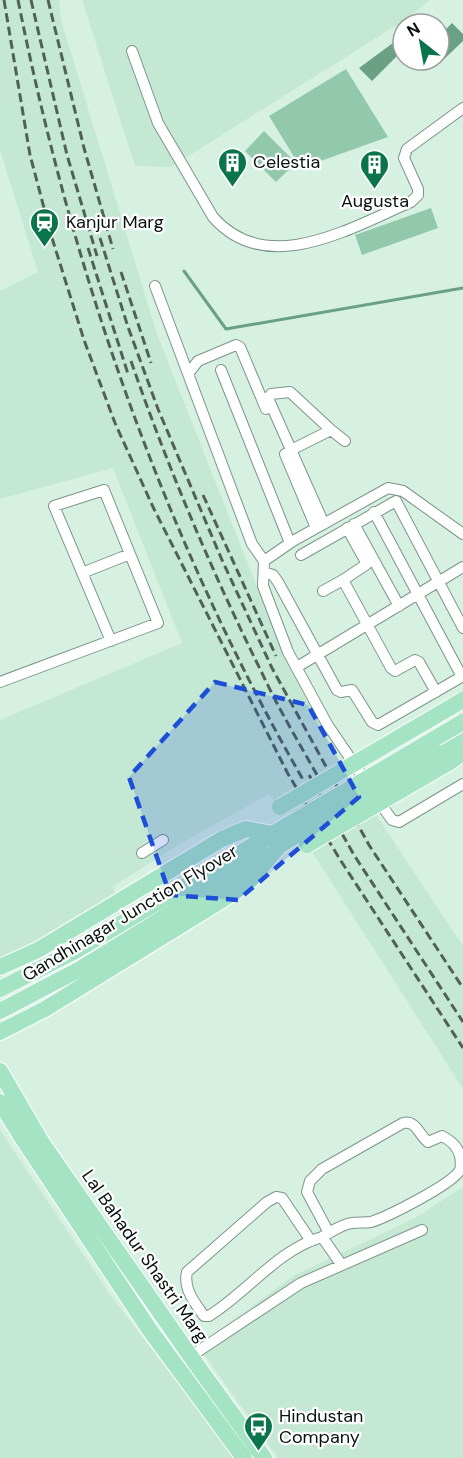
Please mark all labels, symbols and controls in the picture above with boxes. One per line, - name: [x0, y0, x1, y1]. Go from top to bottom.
- north arrow: [391, 12, 451, 72]
- text: N: [403, 18, 424, 42]
- building icon: Celestia: [216, 146, 248, 188]
- building icon: Augusta: [359, 148, 391, 190]
- place label: Celestia: [253, 150, 320, 174]
- place label: Augusta: [341, 189, 409, 213]
- station icon: Kanjur Marg: [29, 206, 61, 248]
- place label: Kanjur Marg: [66, 210, 164, 234]
- street label: Gandhinagar Junction Flyover: [18, 839, 242, 987]
- street label: Lal Bahadur Shastri Marg: [76, 1165, 214, 1347]
- place label: Hindustan Company: [279, 1404, 363, 1449]
- bus stop icon: Hindustan Company: [242, 1410, 274, 1452]

